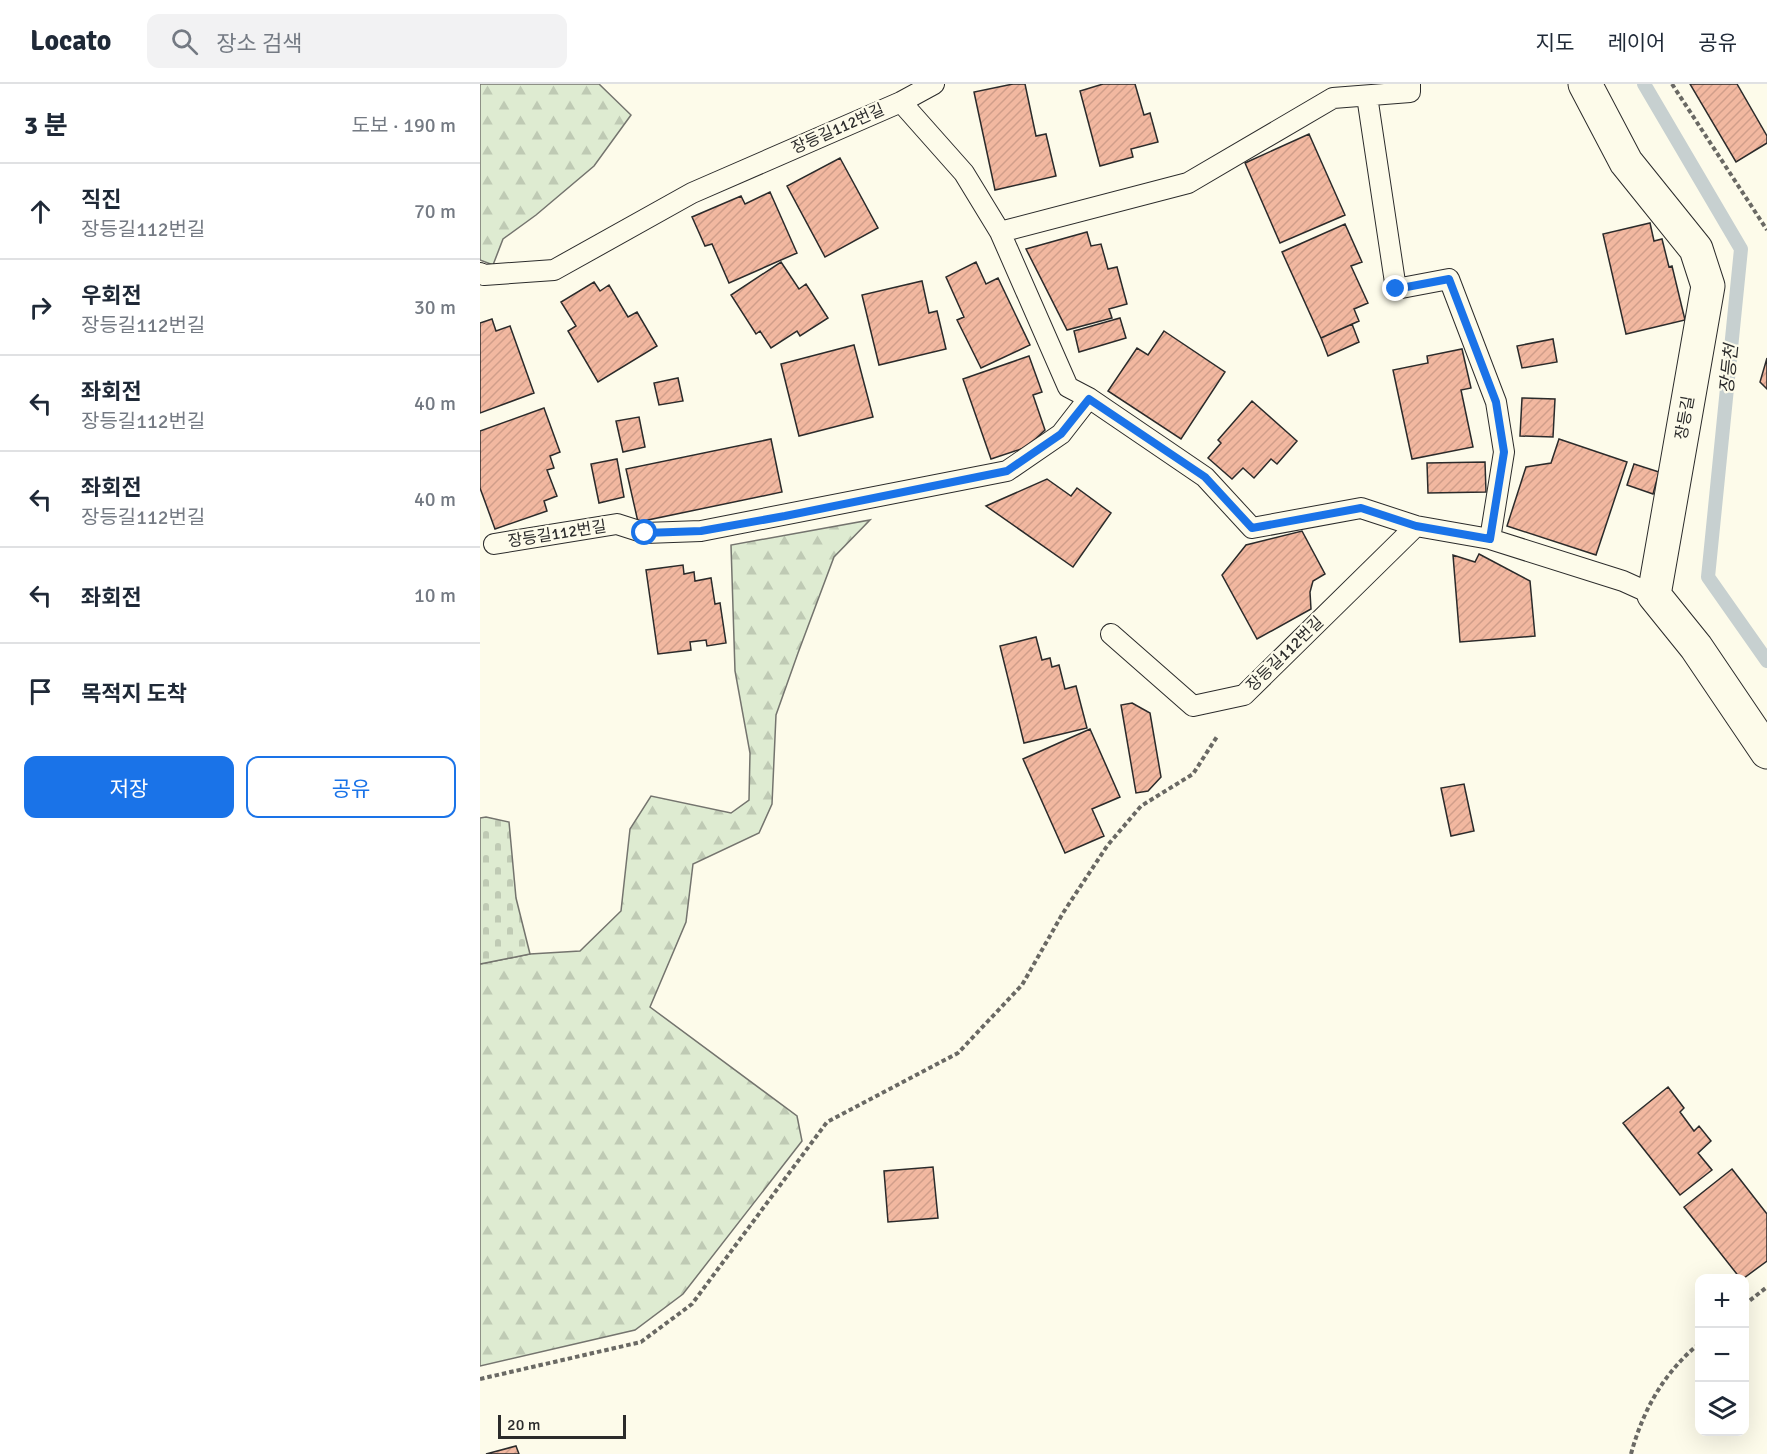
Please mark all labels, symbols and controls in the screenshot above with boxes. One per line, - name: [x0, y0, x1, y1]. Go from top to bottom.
- search box: [147, 14, 567, 68]
- text: Locato: [30, 24, 111, 58]
- icon: search: [168, 25, 201, 58]
- text: 장소 검색: [216, 30, 302, 57]
- text: 지도: [1536, 30, 1574, 56]
- text: 레이어: [1607, 30, 1665, 56]
- text: 공유: [1698, 30, 1737, 56]
- street label: 장등길112번길: [788, 100, 888, 158]
- text: 3 분: [24, 110, 68, 142]
- text: 도보 · 190 m: [352, 113, 456, 138]
- text: 직진: [81, 186, 121, 213]
- icon: ahead: [24, 195, 57, 228]
- text: 70 m: [414, 199, 456, 224]
- text: 장등길112번길: [81, 217, 205, 242]
- route end: [1382, 275, 1408, 301]
- text: 우회전: [81, 282, 142, 309]
- icon: right: [24, 291, 57, 324]
- text: 30 m: [414, 295, 456, 320]
- text: 장등길112번길: [81, 313, 205, 338]
- water label: 장등천: [1715, 341, 1743, 395]
- text: 좌회전: [81, 378, 142, 405]
- icon: left: [24, 387, 57, 420]
- text: 40 m: [414, 391, 456, 416]
- street label: 장등길: [1671, 395, 1699, 441]
- text: 장등길112번길: [81, 409, 205, 434]
- text: 좌회전: [81, 474, 142, 501]
- icon: left: [24, 483, 57, 516]
- text: 40 m: [414, 487, 456, 512]
- text: 장등길112번길: [81, 505, 205, 530]
- street label: 장등길112번길: [506, 516, 608, 552]
- route start: [631, 519, 657, 545]
- icon: left: [24, 579, 57, 612]
- text: 10 m: [414, 583, 456, 608]
- text: 좌회전: [81, 584, 142, 611]
- street label: 장등길112번길: [1242, 612, 1328, 696]
- icon: arrive: [24, 675, 57, 708]
- text: 목적지 도착: [81, 680, 187, 707]
- button: 저장: [24, 756, 234, 818]
- button: 공유: [246, 756, 456, 818]
- map controls: [1695, 1274, 1749, 1436]
- button: +: [1695, 1274, 1749, 1328]
- button: −: [1695, 1328, 1749, 1382]
- button: layers: [1695, 1382, 1749, 1436]
- scale bar: [498, 1412, 626, 1440]
- text: 20 m: [507, 1415, 541, 1435]

